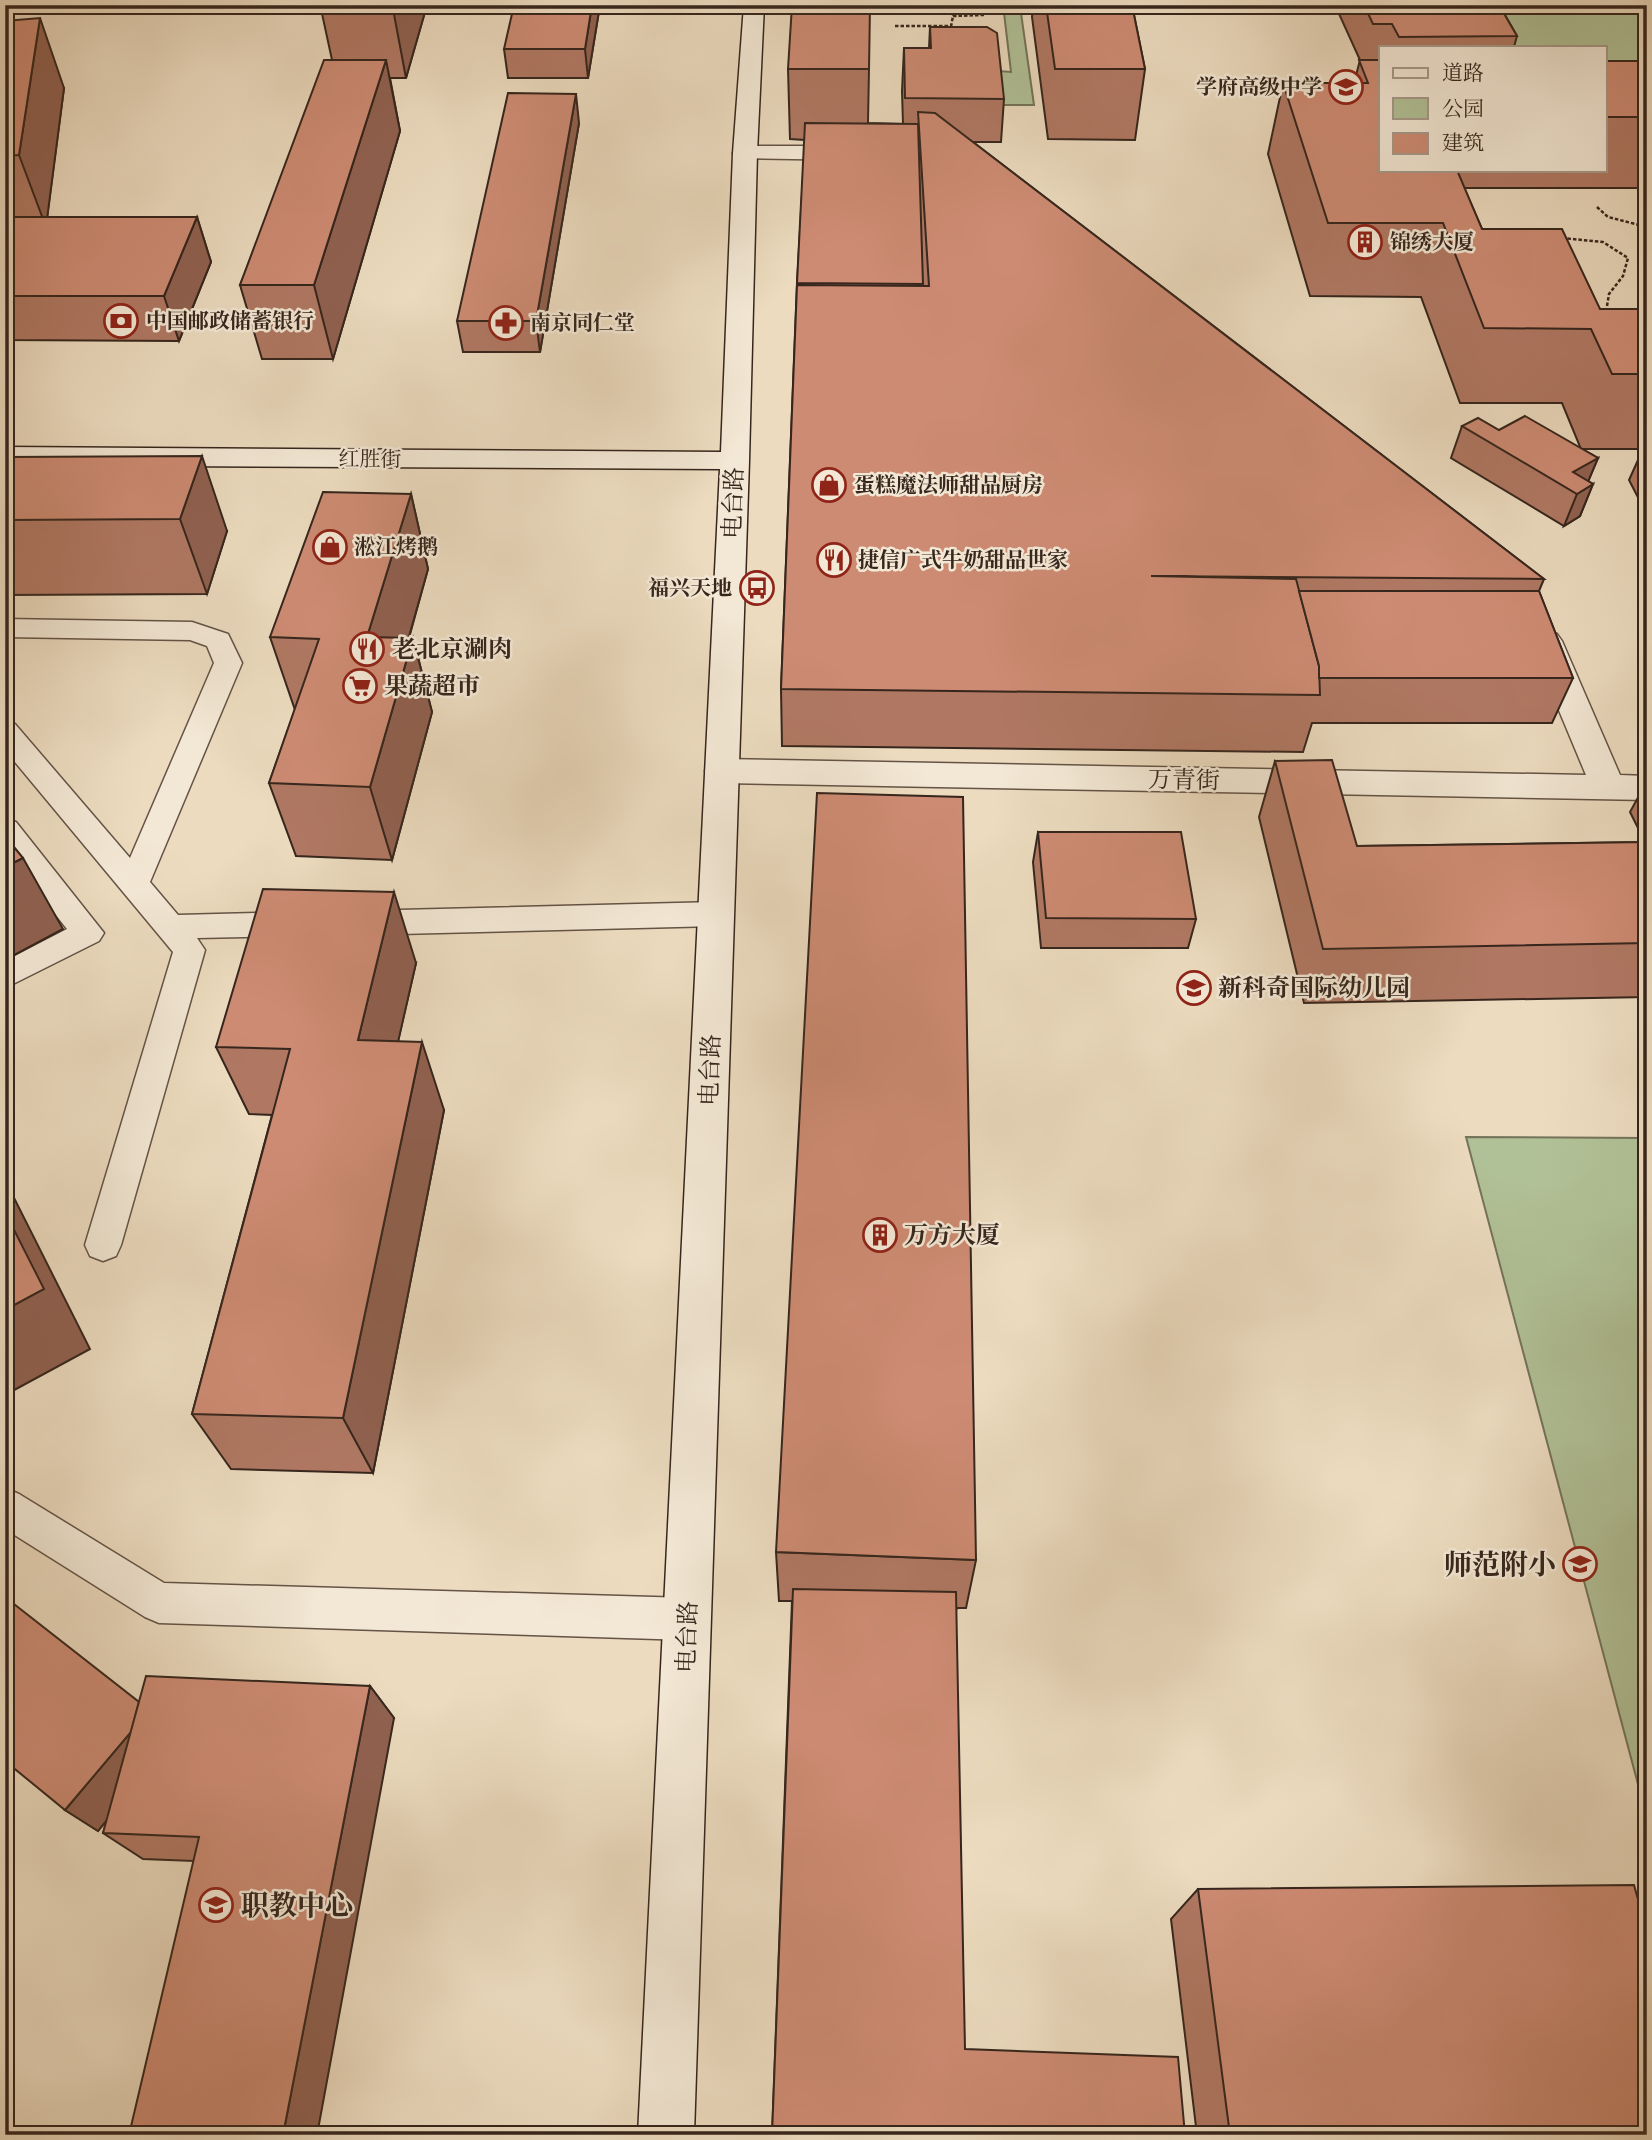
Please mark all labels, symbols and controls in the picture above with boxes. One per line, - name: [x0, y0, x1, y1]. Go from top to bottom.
- legend: [1379, 46, 1606, 172]
- text: 道路: [1442, 57, 1484, 88]
- school or university icon: 学府高级中学: [1327, 68, 1365, 106]
- place label: 学府高级中学: [1196, 71, 1322, 102]
- text: 公园: [1442, 93, 1484, 124]
- text: 建筑: [1442, 127, 1484, 158]
- building icon: 锦绣大厦: [1346, 223, 1384, 261]
- place label: 锦绣大厦: [1390, 226, 1474, 257]
- bank icon: 中国邮政储蓄银行: [102, 302, 140, 340]
- pharmacy icon: 南京同仁堂: [487, 304, 525, 342]
- place label: 中国邮政储蓄银行: [146, 305, 314, 336]
- place label: 南京同仁堂: [530, 307, 635, 338]
- street label: 红胜街: [339, 443, 402, 474]
- street label: 电台路: [714, 466, 751, 540]
- shop icon: 蛋糕魔法师甜品厨房: [810, 466, 848, 504]
- place label: 蛋糕魔法师甜品厨房: [854, 469, 1043, 500]
- shop icon: 淞江烤鹅: [311, 528, 349, 566]
- place label: 淞江烤鹅: [354, 531, 438, 562]
- restaurant icon: 捷信广式牛奶甜品世家: [815, 541, 853, 579]
- place label: 捷信广式牛奶甜品世家: [858, 544, 1068, 575]
- bus stop icon: 福兴天地: [738, 569, 776, 607]
- place label: 福兴天地: [648, 572, 732, 603]
- restaurant icon: 老北京涮肉: [348, 630, 386, 668]
- place label: 老北京涮肉: [392, 631, 512, 666]
- supermarket icon: 果蔬超市: [341, 667, 379, 705]
- place label: 果蔬超市: [384, 668, 480, 703]
- street label: 万青街: [1148, 761, 1220, 798]
- school or university icon: 新科奇国际幼儿园: [1175, 969, 1213, 1007]
- place label: 新科奇国际幼儿园: [1218, 970, 1410, 1005]
- street label: 电台路: [691, 1033, 728, 1107]
- building icon: 万方大厦: [861, 1216, 899, 1254]
- place label: 万方大厦: [904, 1217, 1000, 1252]
- place label: 师范附小: [1444, 1543, 1556, 1584]
- school or university icon: 师范附小: [1561, 1545, 1599, 1583]
- street label: 电台路: [668, 1600, 705, 1674]
- place label: 职教中心: [241, 1884, 353, 1925]
- school or university icon: 职教中心: [197, 1886, 235, 1924]

